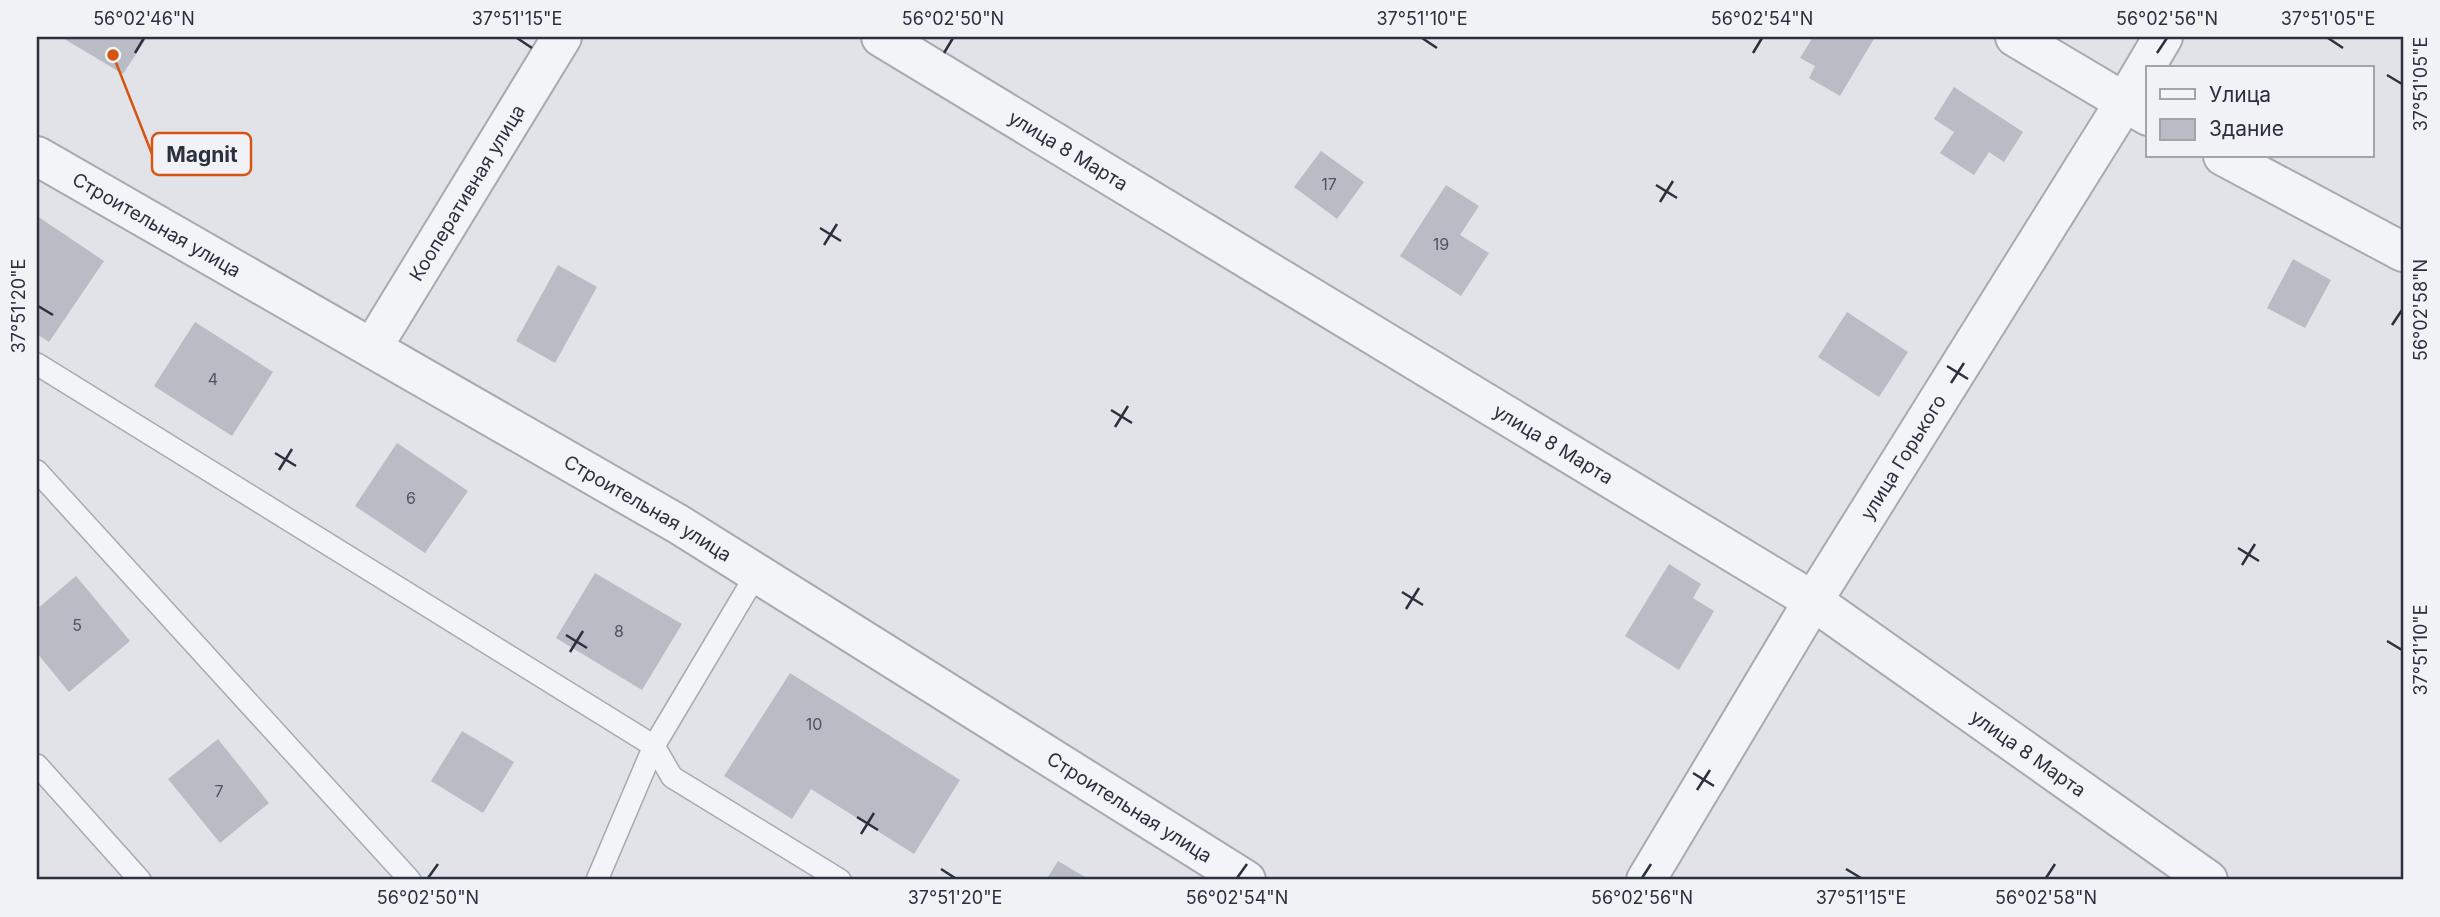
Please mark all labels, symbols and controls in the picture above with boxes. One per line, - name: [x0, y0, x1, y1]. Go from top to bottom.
- text: 56°02'46"N: [93, 8, 195, 29]
- text: 37°51'15"E: [472, 8, 562, 29]
- text: 56°02'50"N: [902, 8, 1004, 29]
- text: 37°51'10"E: [1376, 8, 1468, 29]
- text: 56°02'54"N: [1711, 8, 1813, 29]
- text: 56°02'56"N: [2116, 8, 2218, 29]
- text: 37°51'05"E: [2281, 8, 2375, 29]
- text: 37°51'05"E: [2410, 37, 2431, 131]
- legend: [2146, 66, 2374, 158]
- text: Улица: [2209, 82, 2271, 107]
- street label: Кооперативная улица: [404, 100, 529, 285]
- street label: улица 8 Марта: [1004, 105, 1132, 195]
- text: Здание: [2209, 116, 2284, 141]
- callout: Magnit: [152, 133, 251, 175]
- text: Magnit: [166, 142, 238, 167]
- street label: Строительная улица: [68, 167, 245, 282]
- house number: 17: [1321, 174, 1337, 194]
- house number: 19: [1433, 234, 1449, 254]
- text: 37°51'20"E: [8, 259, 29, 353]
- text: 56°02'58"N: [2410, 259, 2431, 361]
- house number: 4: [208, 369, 218, 389]
- street label: улица Горького: [1855, 390, 1951, 524]
- street label: улица 8 Марта: [1490, 399, 1617, 489]
- street label: Строительная улица: [560, 450, 736, 566]
- house number: 6: [406, 488, 416, 508]
- text: 37°51'10"E: [2410, 604, 2431, 696]
- house number: 5: [72, 615, 82, 635]
- house number: 8: [614, 621, 624, 641]
- street label: улица 8 Марта: [1966, 705, 2090, 802]
- house number: 10: [806, 714, 822, 734]
- street label: Строительная улица: [1043, 747, 1216, 867]
- house number: 7: [214, 781, 224, 801]
- text: 56°02'50"N: [377, 887, 479, 908]
- text: 37°51'20"E: [908, 887, 1002, 908]
- text: 56°02'54"N: [1186, 887, 1288, 908]
- text: 56°02'56"N: [1591, 887, 1693, 908]
- text: 37°51'15"E: [1816, 887, 1906, 908]
- text: 56°02'58"N: [1995, 887, 2097, 908]

